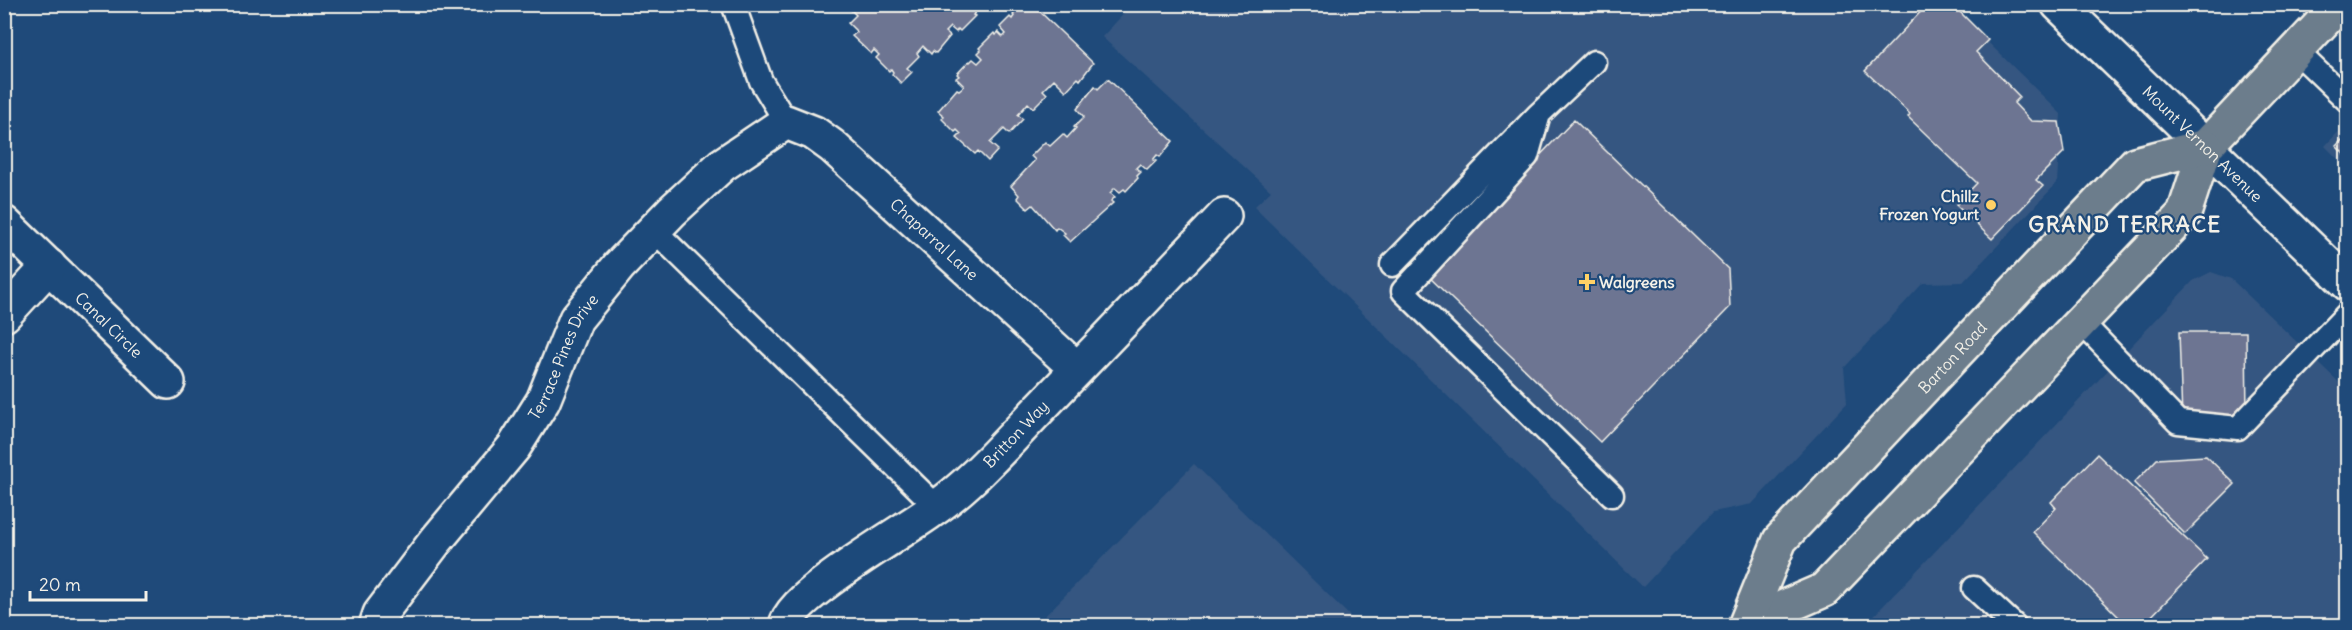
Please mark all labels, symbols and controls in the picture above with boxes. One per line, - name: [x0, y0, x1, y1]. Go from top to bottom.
- street label: Mount Vernon Avenue: [2138, 81, 2267, 206]
- place label: Chillz Frozen Yogurt: [1879, 186, 1980, 225]
- street label: Chaparral Lane: [886, 194, 983, 284]
- marker: Chillz Frozen Yogurt: [1984, 198, 1998, 212]
- district label: GRAND TERRACE: [2028, 210, 2222, 238]
- place label: Walgreens: [1599, 272, 1675, 293]
- marker: Walgreens: [1580, 275, 1594, 289]
- street label: Canal Circle: [71, 287, 147, 362]
- street label: Terrace Pines Drive: [524, 290, 602, 424]
- street label: Barton Road: [1914, 317, 1991, 397]
- street label: Britton Way: [979, 396, 1052, 472]
- scale bar: [30, 564, 146, 602]
- text: 20 m: [39, 573, 81, 596]

